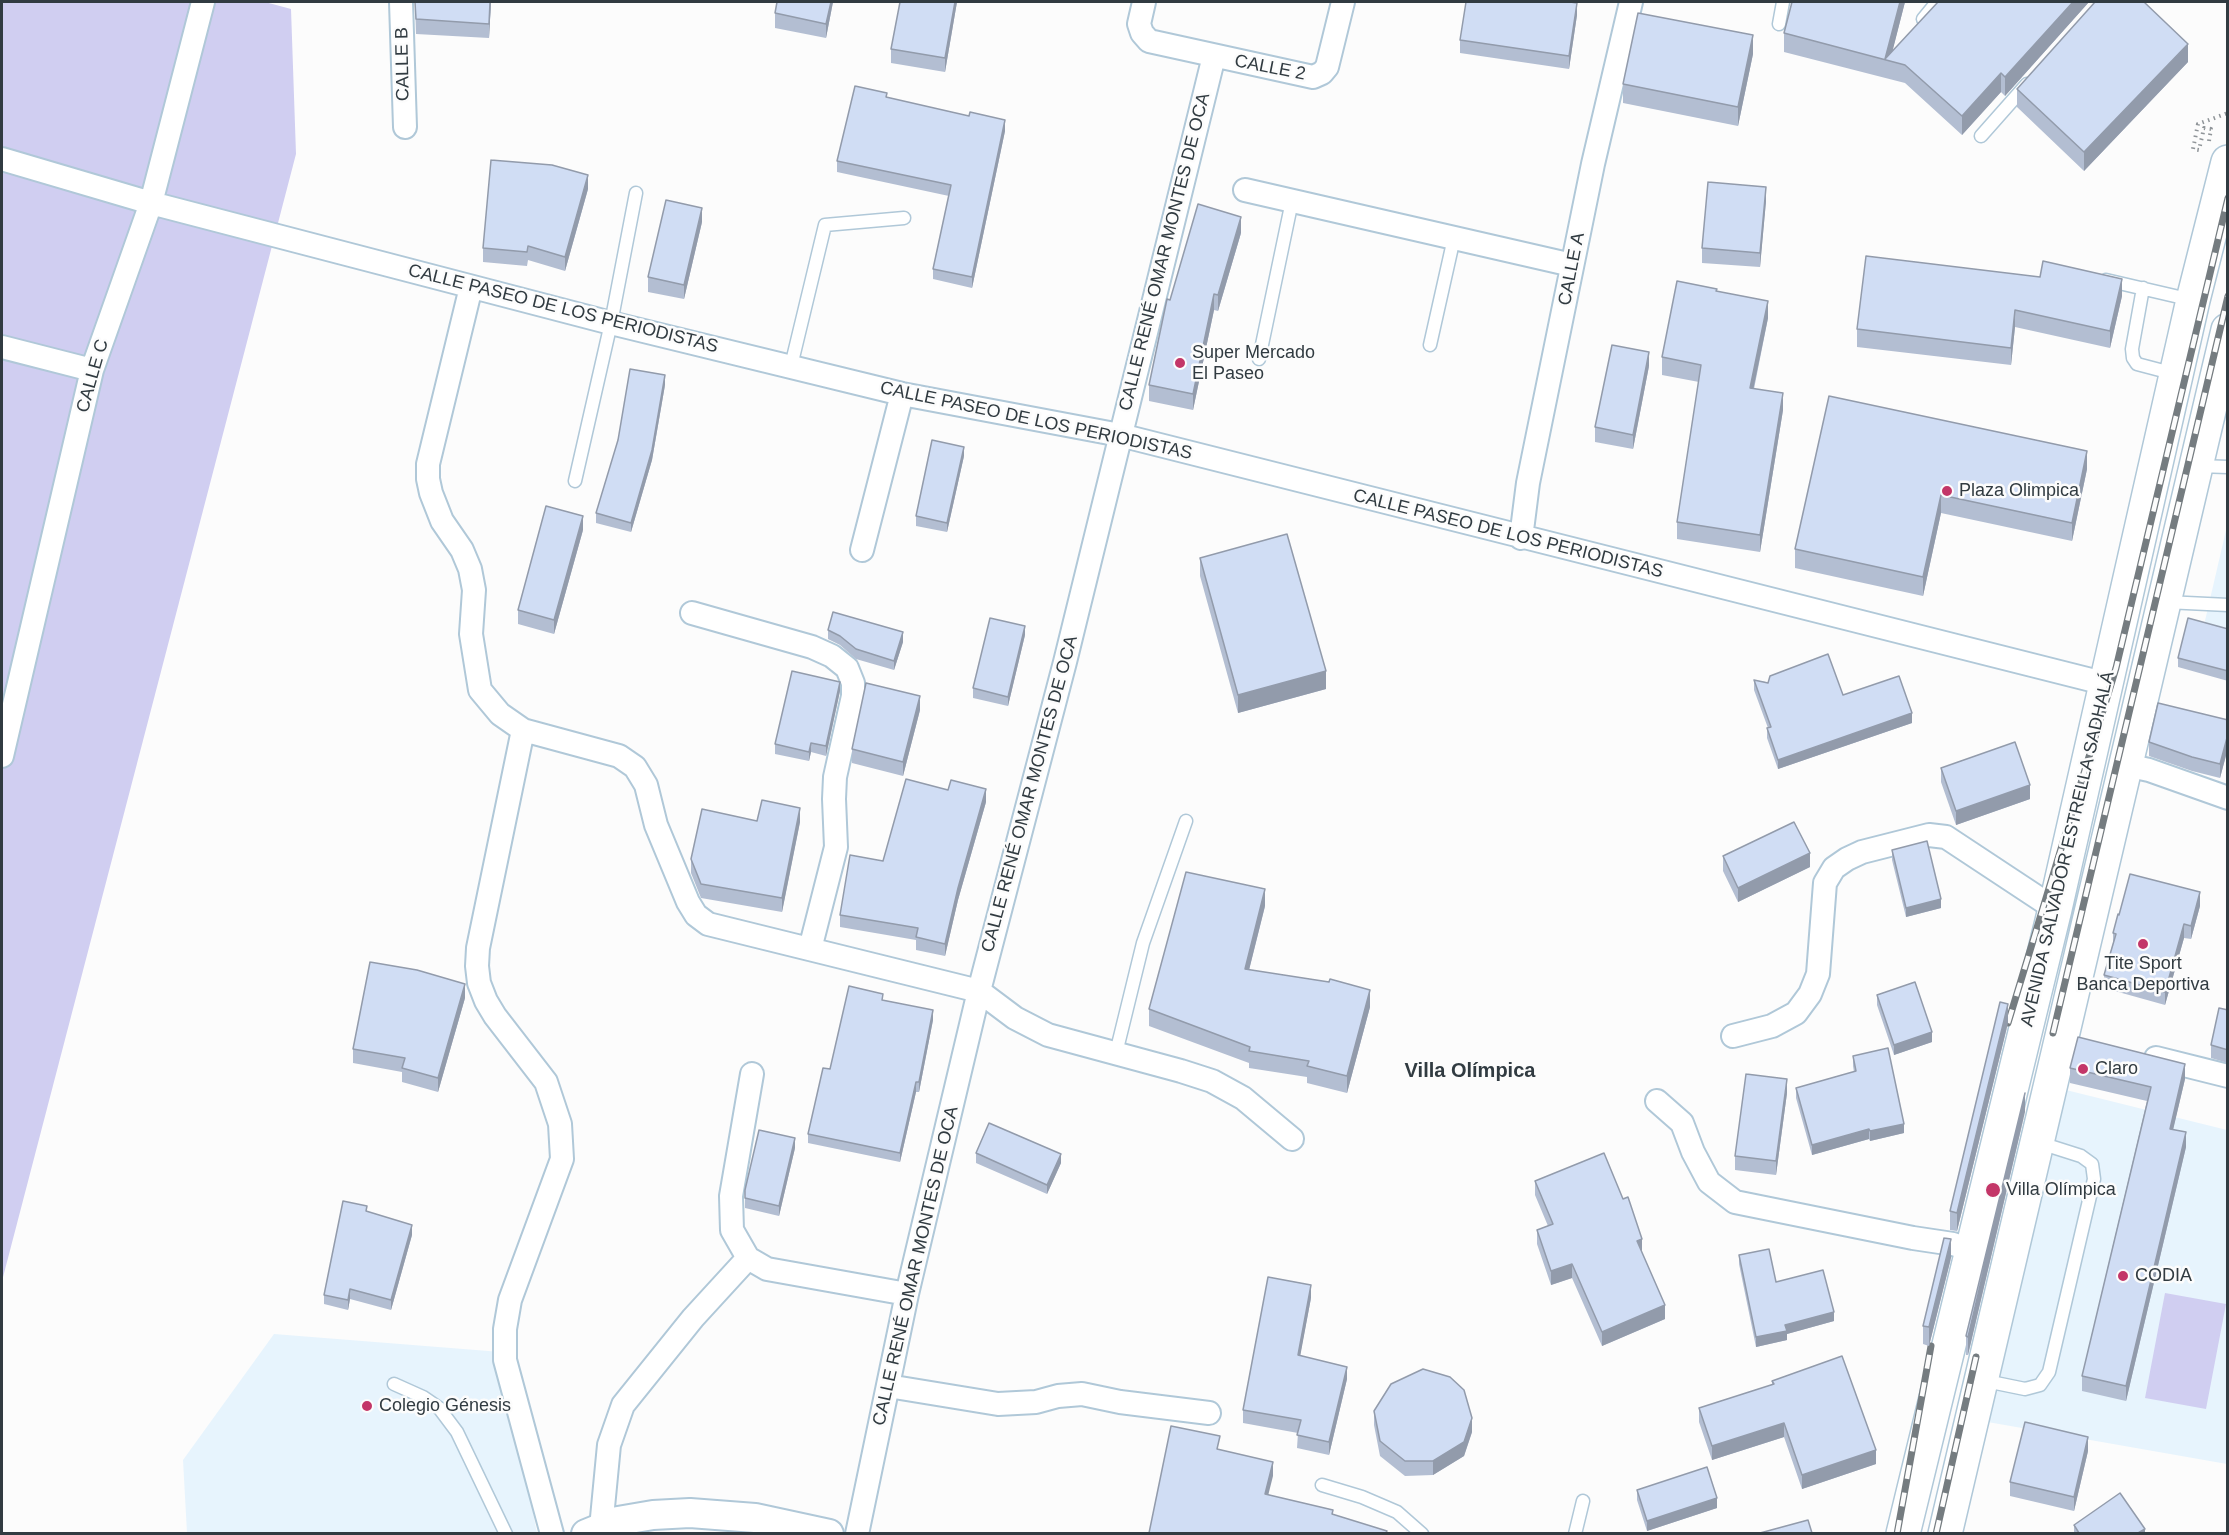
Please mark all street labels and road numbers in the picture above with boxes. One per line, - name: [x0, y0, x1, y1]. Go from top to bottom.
- street label: CALLE B: [392, 27, 414, 101]
- street label: CALLE 2: [1233, 51, 1307, 85]
- street label: CALLE RENÉ OMAR MONTES DE OCA: [1115, 91, 1215, 413]
- street label: CALLE A: [1554, 231, 1590, 307]
- street label: CALLE PASEO DE LOS PERIODISTAS: [406, 260, 720, 358]
- street label: CALLE C: [72, 337, 114, 415]
- street label: CALLE PASEO DE LOS PERIODISTAS: [878, 377, 1194, 465]
- street label: CALLE PASEO DE LOS PERIODISTAS: [1351, 485, 1665, 583]
- street label: CALLE RENÉ OMAR MONTES DE OCA: [977, 633, 1083, 955]
- street label: AVENIDA SALVADOR ESTRELLA SADHALÁ: [2017, 669, 2119, 1029]
- street label: CALLE RENÉ OMAR MONTES DE OCA: [869, 1104, 963, 1428]

